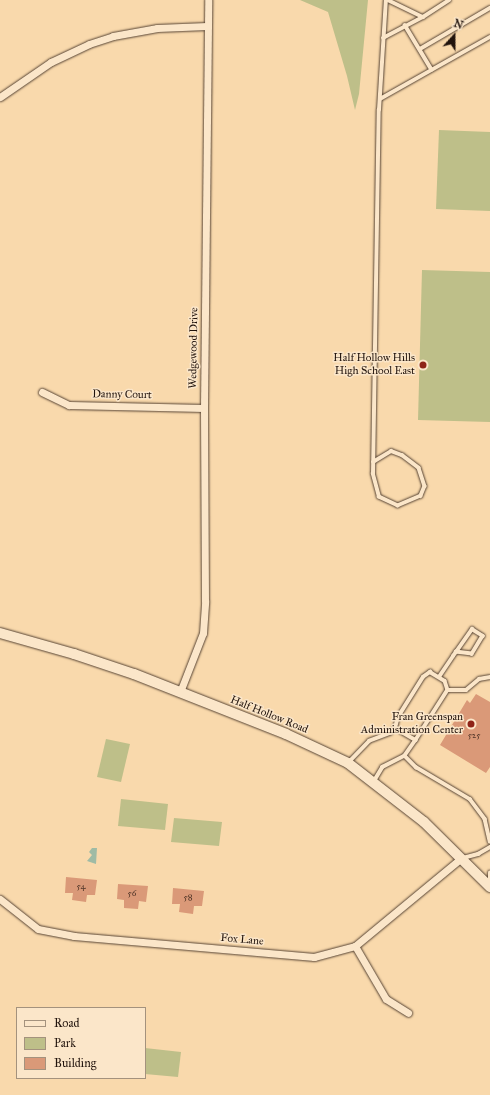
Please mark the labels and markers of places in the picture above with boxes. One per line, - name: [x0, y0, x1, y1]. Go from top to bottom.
- place label: Half Hollow Hills High School East: [333, 352, 415, 378]
- marker: Half Hollow Hills High School East: [418, 360, 428, 370]
- place label: Fran Greenspan Administration Center: [361, 711, 463, 737]
- marker: Fran Greenspan Administration Center: [466, 719, 476, 729]

